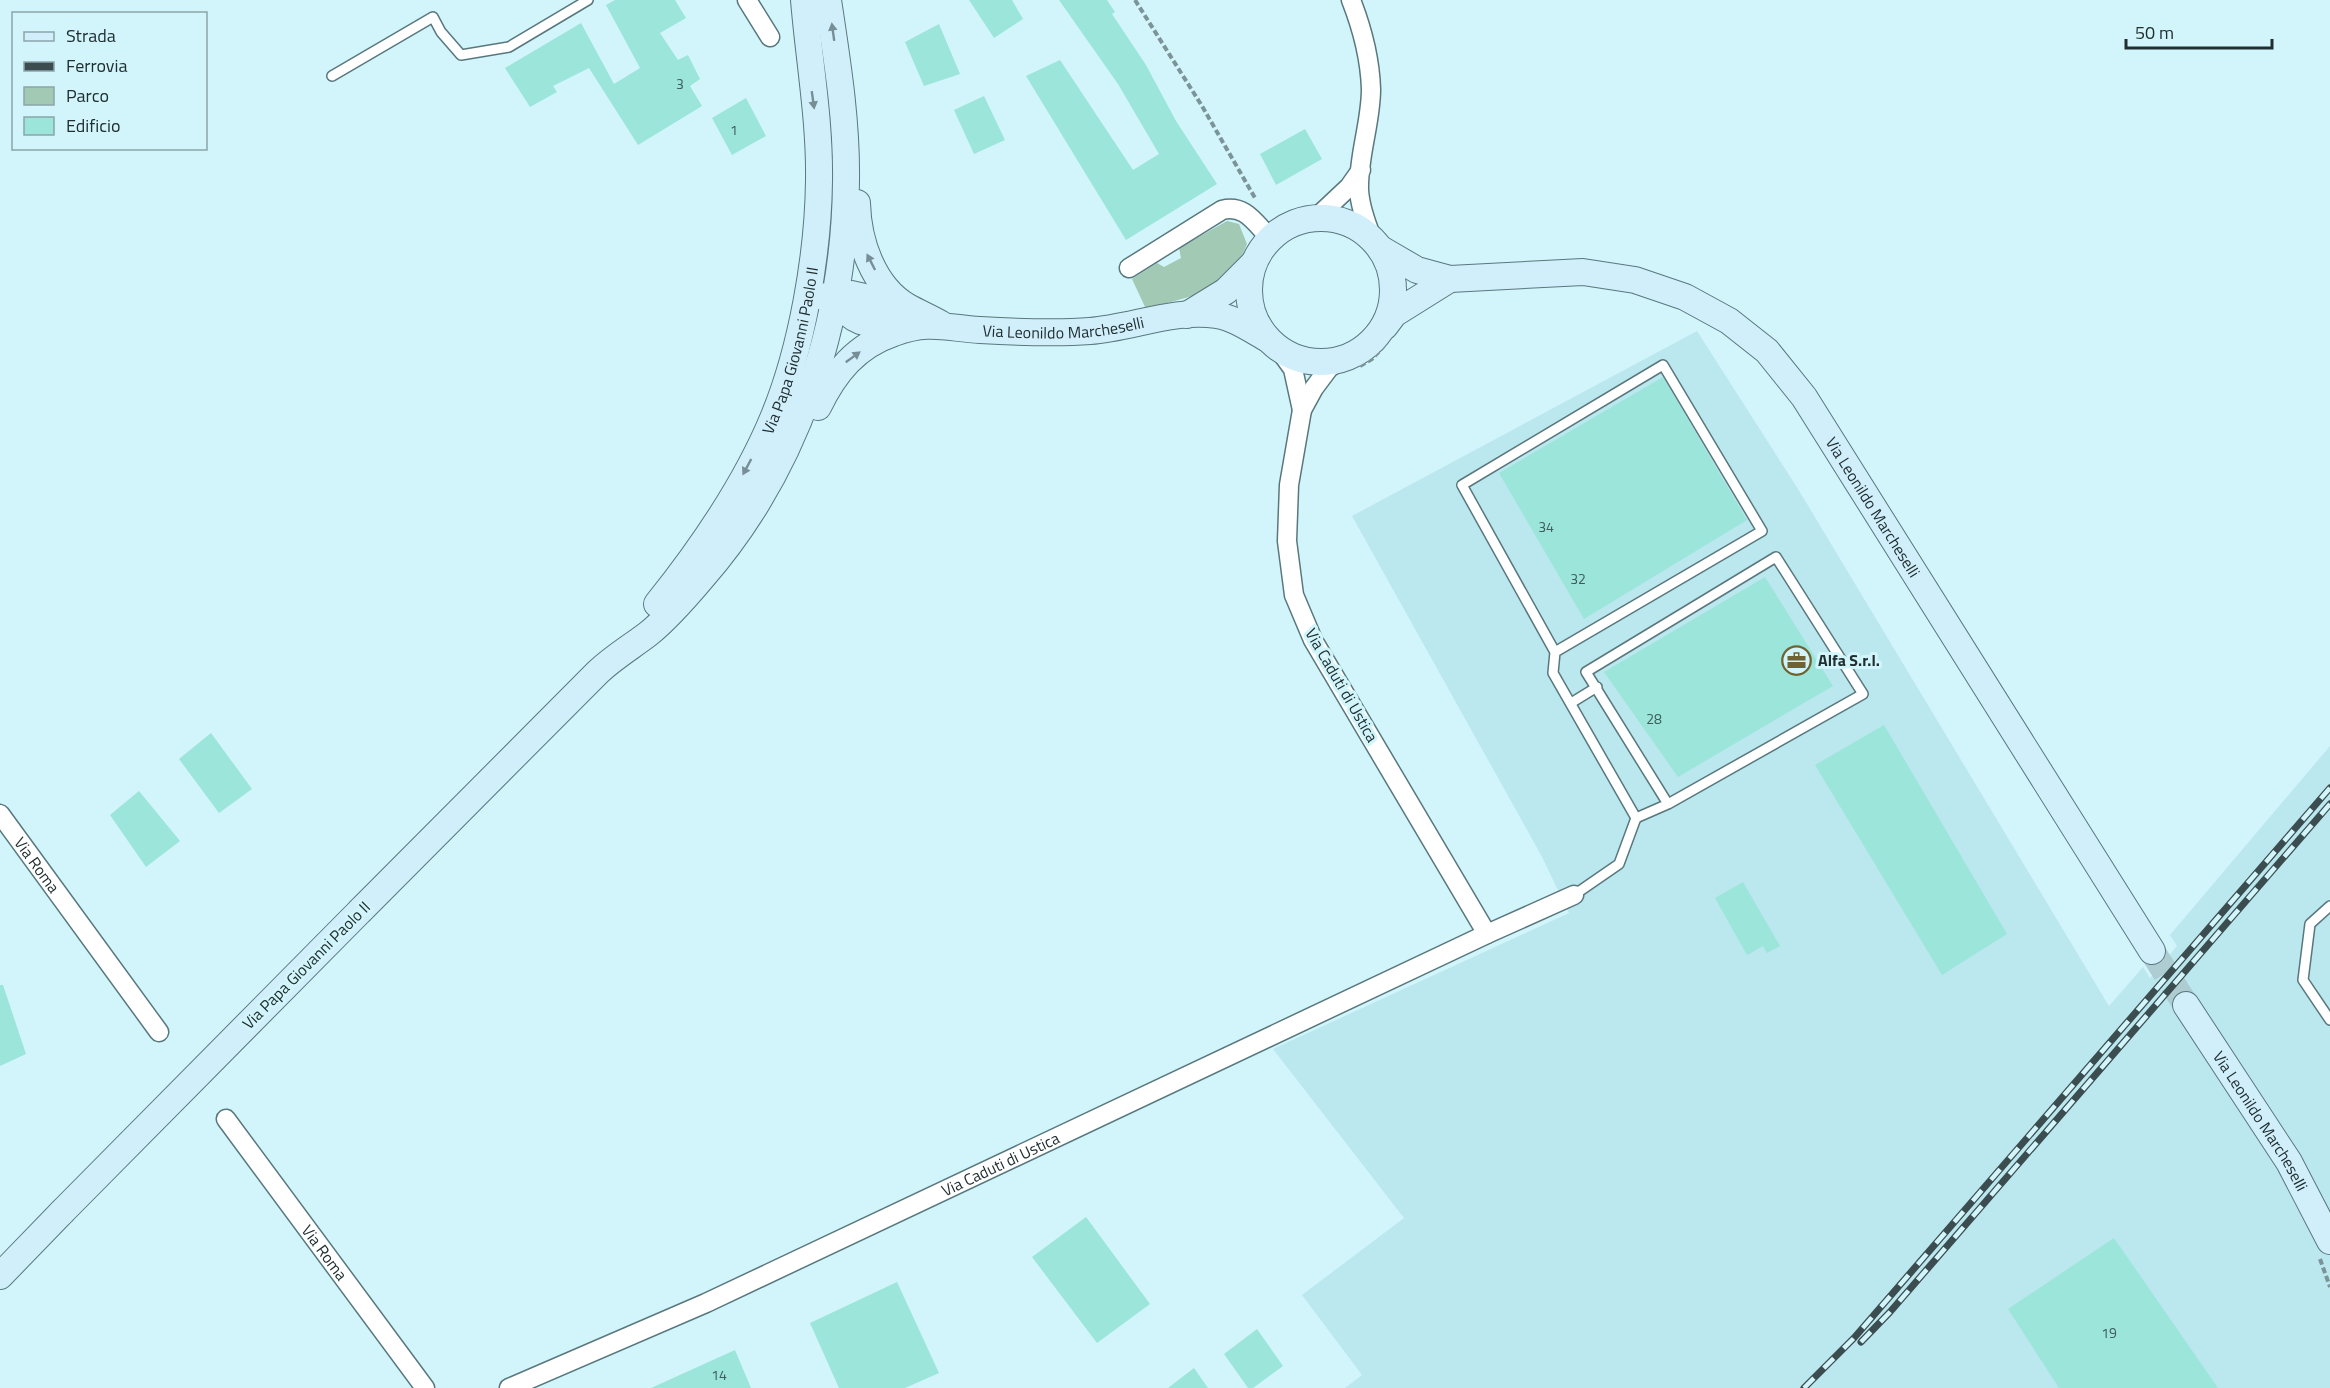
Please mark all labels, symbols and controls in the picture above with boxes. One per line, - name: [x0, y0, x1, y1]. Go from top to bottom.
- legend: [12, 12, 207, 150]
- scale bar: [2126, 12, 2272, 50]
- text: 50 m: [2135, 19, 2174, 46]
- text: Strada: [66, 22, 116, 49]
- one-way arrow: [828, 22, 837, 41]
- text: Ferrovia: [66, 52, 127, 79]
- house number: 3: [676, 73, 684, 94]
- text: Parco: [66, 82, 109, 109]
- one-way arrow: [808, 91, 817, 110]
- text: Edificio: [66, 112, 120, 139]
- house number: 1: [730, 119, 738, 140]
- one-way arrow: [866, 253, 876, 271]
- street label: Via Papa Giovanni Paolo II: [756, 265, 824, 438]
- street label: Via Leonildo Marcheselli: [982, 310, 1146, 345]
- one-way arrow: [845, 352, 860, 364]
- street label: Via Leonildo Marcheselli: [1820, 432, 1926, 582]
- one-way arrow: [743, 459, 752, 476]
- house number: 34: [1538, 516, 1554, 537]
- house number: 32: [1570, 568, 1586, 589]
- street label: Via Caduti di Ustica: [1300, 624, 1384, 746]
- office icon: Alfa S.r.l.: [1781, 644, 1813, 676]
- place label: Alfa S.r.l.: [1818, 648, 1880, 672]
- house number: 28: [1646, 708, 1662, 729]
- street label: Via Roma: [9, 832, 66, 898]
- street label: Via Papa Giovanni Paolo II: [236, 895, 376, 1035]
- street label: Via Leonildo Marcheselli: [2207, 1046, 2314, 1195]
- street label: Via Caduti di Ustica: [937, 1126, 1063, 1202]
- street label: Via Roma: [296, 1220, 353, 1285]
- house number: 19: [2101, 1322, 2117, 1343]
- house number: 14: [711, 1364, 727, 1385]

